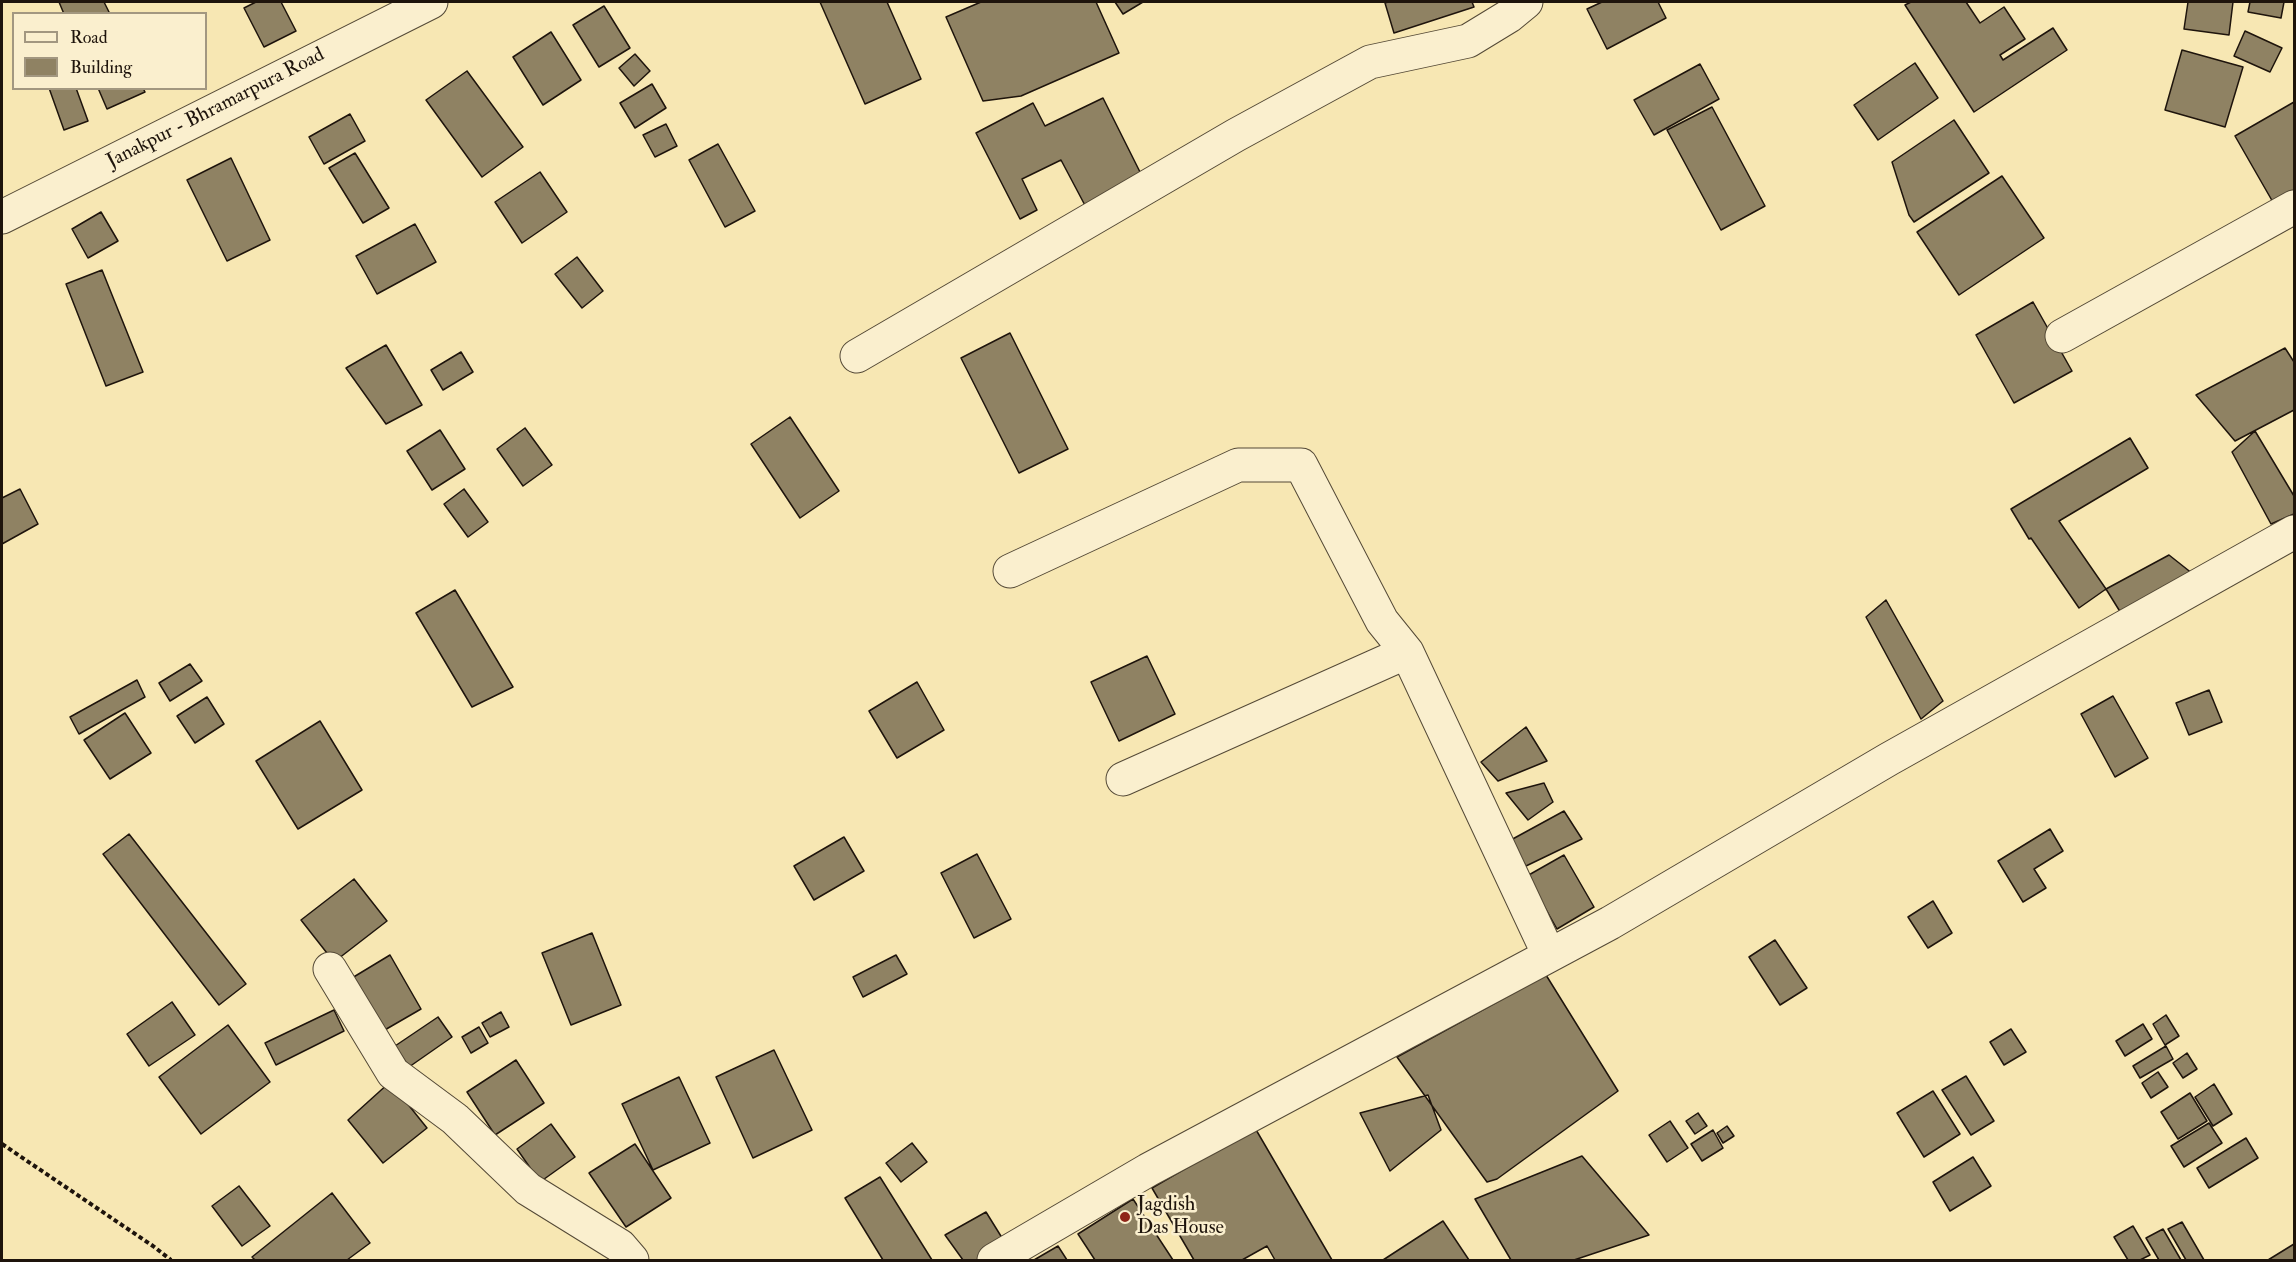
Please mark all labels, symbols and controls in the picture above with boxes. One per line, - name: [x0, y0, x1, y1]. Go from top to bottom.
- legend: [12, 12, 207, 90]
- text: Road: [70, 26, 108, 49]
- street label: Janakpur - Bhramarpura Road: [103, 44, 329, 174]
- text: Building: [70, 56, 132, 79]
- place label: Jagdish Das House: [1137, 1194, 1224, 1241]
- marker: Jagdish Das House: [1118, 1210, 1132, 1224]

